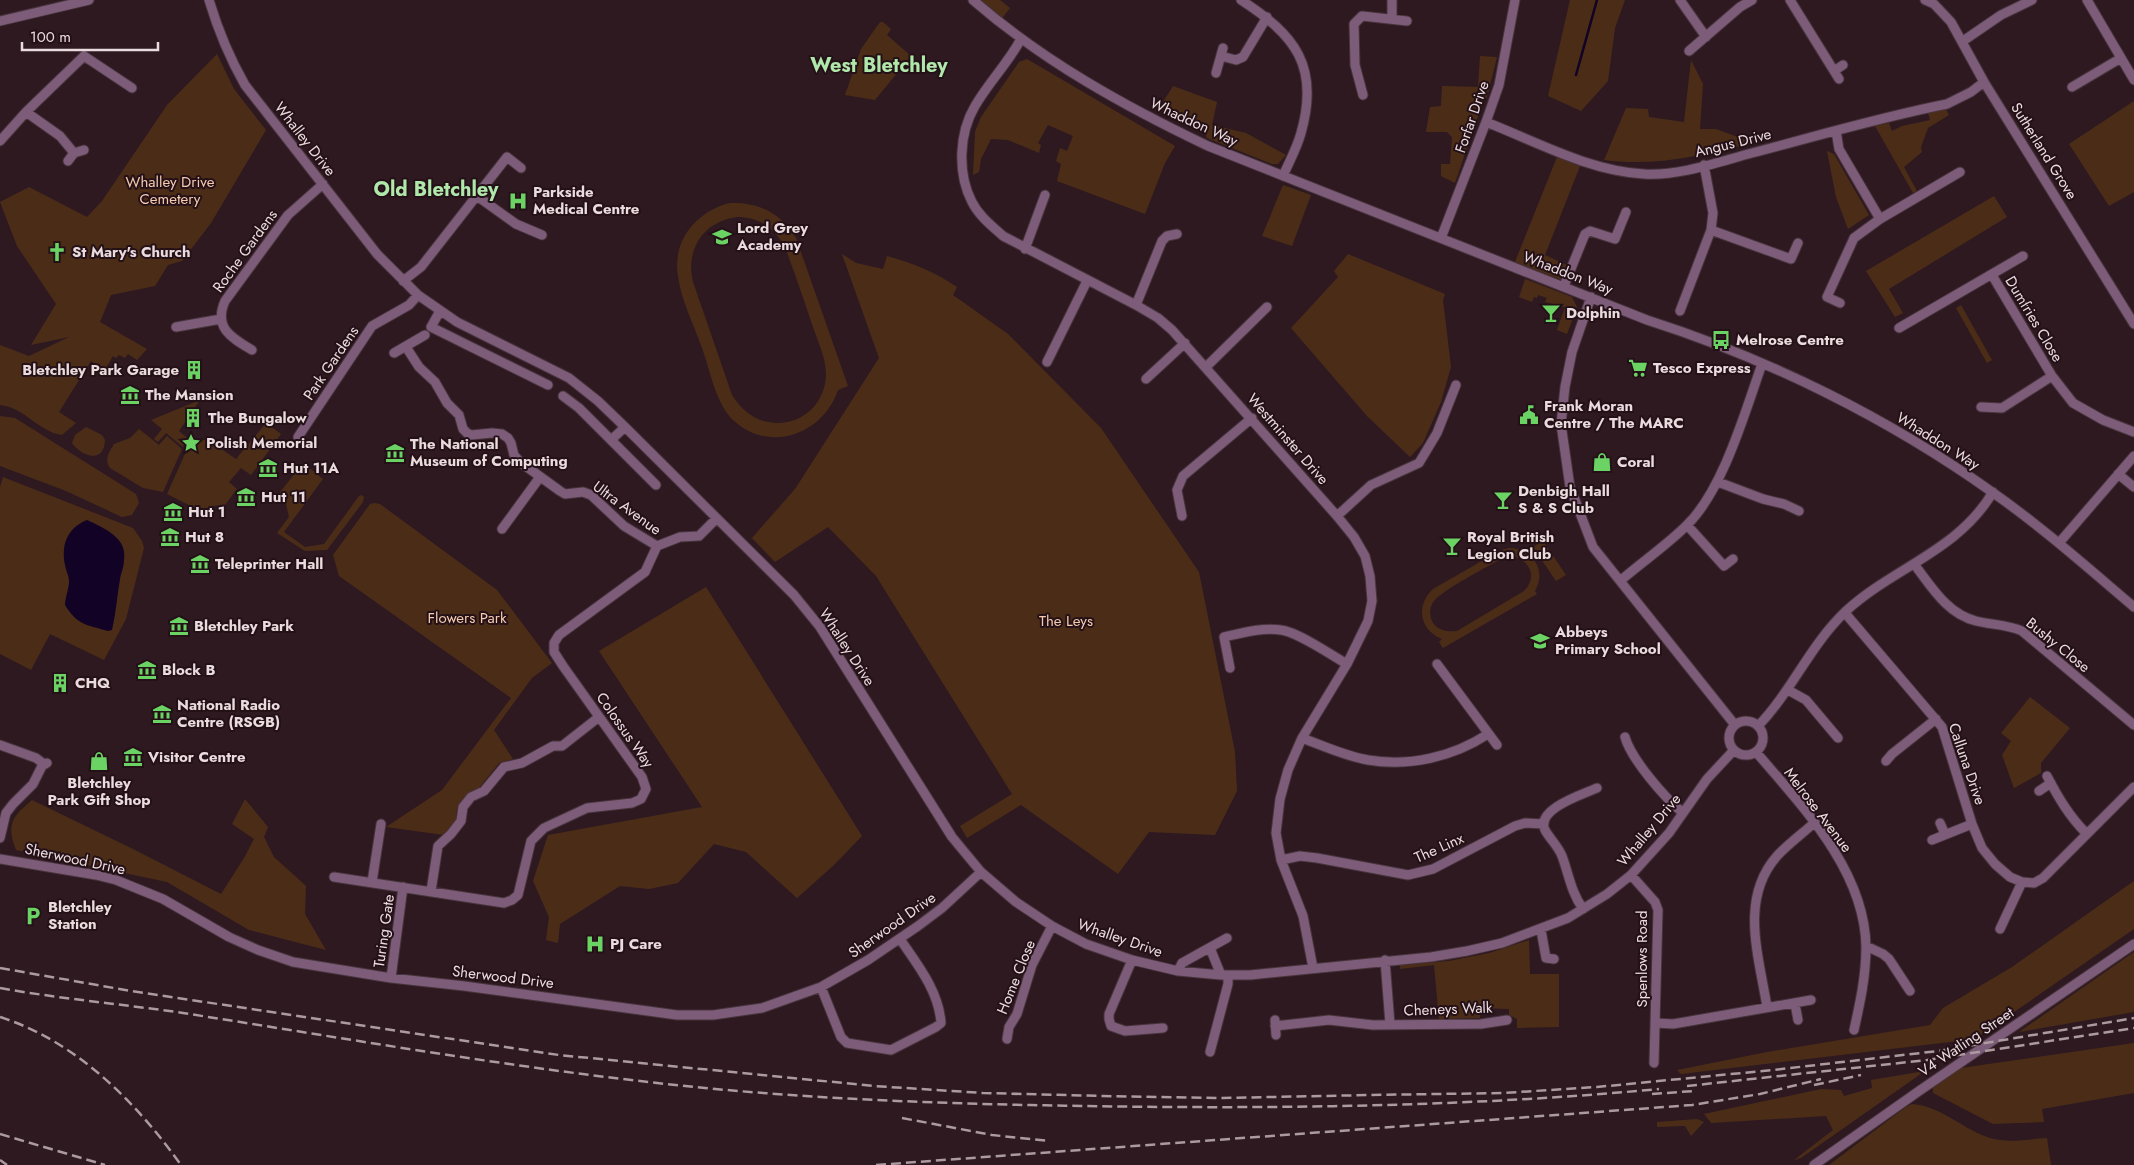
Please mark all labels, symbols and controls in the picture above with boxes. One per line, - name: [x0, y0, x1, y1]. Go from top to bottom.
- scale bar: [22, 20, 159, 52]
- text: 100 m: [30, 26, 71, 48]
- district label: West Bletchley: [810, 51, 948, 80]
- street label: Forfar Drive: [1449, 78, 1495, 156]
- street label: Whaddon Way: [1146, 92, 1242, 152]
- street label: Whalley Drive: [269, 97, 341, 181]
- street label: Sutherland Grove: [2005, 98, 2083, 204]
- street label: Angus Drive: [1692, 123, 1774, 163]
- park label: Whalley Drive Cemetery: [126, 171, 215, 210]
- district label: Old Bletchley: [374, 175, 499, 204]
- place label: Parkside Medical Centre: [533, 181, 640, 220]
- hospital icon: Parkside Medical Centre: [507, 190, 529, 212]
- street label: Roche Gardens: [207, 205, 283, 297]
- place label: Lord Grey Academy: [736, 217, 808, 256]
- school or university icon: Lord Grey Academy: [711, 226, 733, 248]
- church icon: St Mary's Church: [46, 241, 68, 263]
- place label: St Mary's Church: [72, 241, 191, 263]
- street label: Whaddon Way: [1520, 246, 1617, 300]
- street label: Dumfries Close: [2000, 272, 2069, 366]
- bar icon: Dolphin: [1540, 302, 1562, 324]
- place label: Dolphin: [1566, 302, 1620, 324]
- street label: Park Gardens: [298, 321, 364, 405]
- bus stop icon: Melrose Centre: [1710, 329, 1732, 351]
- place label: Melrose Centre: [1736, 329, 1844, 351]
- supermarket icon: Tesco Express: [1627, 357, 1649, 379]
- place label: Tesco Express: [1653, 357, 1751, 379]
- place label: Bletchley Park Garage: [22, 359, 179, 381]
- building icon: Bletchley Park Garage: [183, 359, 205, 381]
- museum icon: The Mansion: [119, 384, 141, 406]
- place label: The Mansion: [145, 384, 234, 406]
- street label: Westminster Drive: [1242, 388, 1334, 490]
- place label: Frank Moran Centre / The MARC: [1544, 395, 1684, 434]
- public building icon: Frank Moran Centre / The MARC: [1518, 404, 1540, 426]
- building icon: The Bungalow: [182, 407, 204, 429]
- place label: The Bungalow: [208, 407, 307, 429]
- street label: Whaddon Way: [1892, 407, 1984, 476]
- place icon: Polish Memorial: [180, 432, 202, 454]
- place label: Polish Memorial: [206, 432, 317, 454]
- place label: The National Museum of Computing: [410, 433, 568, 472]
- museum icon: The National Museum of Computing: [384, 442, 406, 464]
- shop icon: Coral: [1591, 451, 1613, 473]
- place label: Coral: [1617, 451, 1655, 473]
- museum icon: Hut 11A: [257, 457, 279, 479]
- place label: Hut 11A: [283, 457, 340, 479]
- street label: Ultra Avenue: [588, 476, 666, 541]
- place label: Denbigh Hall S & S Club: [1518, 480, 1610, 519]
- museum icon: Hut 11: [235, 486, 257, 508]
- place label: Hut 11: [261, 486, 306, 508]
- bar icon: Denbigh Hall S & S Club: [1492, 489, 1514, 511]
- museum icon: Hut 1: [162, 501, 184, 523]
- place label: Hut 1: [188, 501, 225, 523]
- museum icon: Hut 8: [159, 526, 181, 548]
- place label: Hut 8: [185, 526, 224, 548]
- place label: Royal British Legion Club: [1467, 526, 1554, 565]
- bar icon: Royal British Legion Club: [1441, 535, 1463, 557]
- museum icon: Teleprinter Hall: [189, 553, 211, 575]
- place label: Teleprinter Hall: [215, 553, 323, 575]
- street label: Whalley Drive: [814, 604, 881, 690]
- park label: Flowers Park: [427, 607, 507, 629]
- park label: The Leys: [1039, 610, 1093, 632]
- street label: Bushy Close: [2021, 612, 2095, 678]
- museum icon: Bletchley Park: [168, 615, 190, 637]
- place label: Bletchley Park: [194, 615, 294, 637]
- place label: Abbeys Primary School: [1554, 621, 1661, 660]
- school or university icon: Abbeys Primary School: [1529, 630, 1551, 652]
- museum icon: Block B: [136, 659, 158, 681]
- place label: Block B: [162, 659, 215, 681]
- building icon: CHQ: [49, 672, 71, 694]
- place label: CHQ: [75, 672, 111, 694]
- street label: Colossus Way: [591, 688, 659, 773]
- place label: National Radio Centre (RSGB): [177, 694, 280, 733]
- museum icon: National Radio Centre (RSGB): [151, 703, 173, 725]
- street label: Calluna Drive: [1943, 720, 1991, 808]
- museum icon: Visitor Centre: [122, 746, 144, 768]
- place label: Visitor Centre: [147, 746, 246, 768]
- shop icon: Bletchley Park Gift Shop: [88, 750, 110, 772]
- street label: Melrose Avenue: [1779, 763, 1857, 857]
- place label: Bletchley Park Gift Shop: [47, 772, 151, 811]
- street label: Whalley Drive: [1612, 789, 1686, 871]
- street label: The Linx: [1411, 827, 1468, 869]
- street label: Sherwood Drive: [23, 838, 128, 880]
- street label: Sherwood Drive: [844, 887, 940, 963]
- street label: Turing Gate: [368, 893, 400, 969]
- place label: Bletchley Station: [48, 896, 112, 935]
- parking icon: Bletchley Station: [22, 905, 44, 927]
- street label: Spenlows Road: [1631, 911, 1653, 1007]
- street label: Whalley Drive: [1074, 913, 1166, 963]
- hospital icon: PJ Care: [584, 933, 606, 955]
- place label: PJ Care: [610, 933, 662, 955]
- street label: Home Close: [991, 936, 1041, 1018]
- street label: Sherwood Drive: [451, 960, 555, 994]
- street label: Cheneys Walk: [1403, 996, 1493, 1022]
- street label: V4 Watling Street: [1914, 1002, 2019, 1082]

